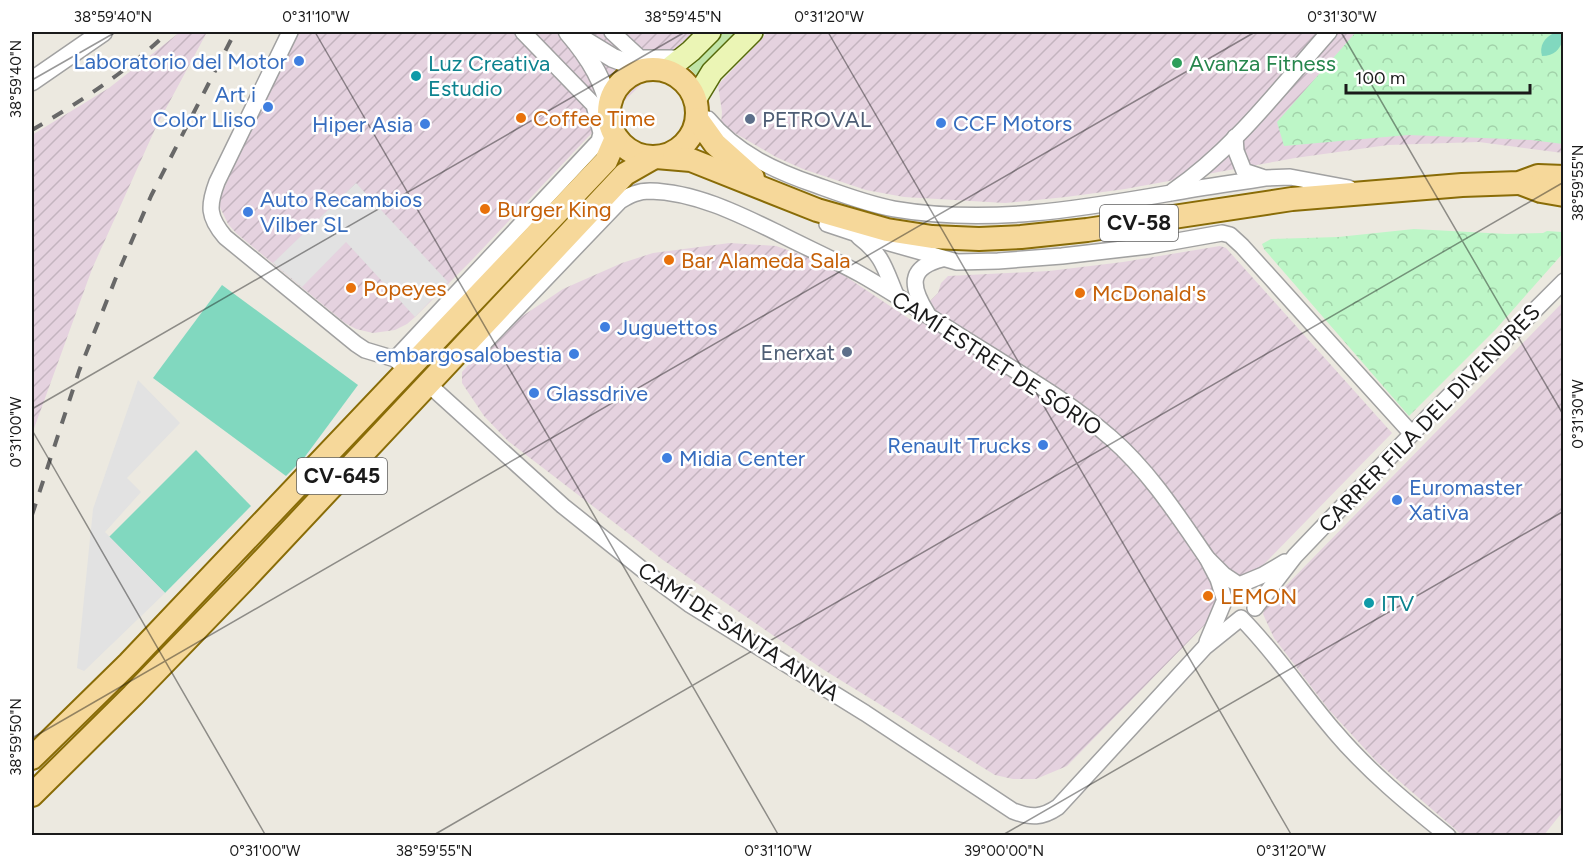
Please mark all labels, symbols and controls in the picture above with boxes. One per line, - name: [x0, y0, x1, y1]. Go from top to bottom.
- text: 38°59'40"N: [74, 8, 152, 26]
- text: 0°31'10"W: [282, 8, 350, 26]
- text: 38°59'45"N: [644, 8, 722, 26]
- text: 0°31'20"W: [794, 8, 864, 26]
- text: 0°31'30"W: [1307, 8, 1377, 26]
- text: 38°59'40"N: [7, 40, 25, 118]
- place label: Laboratorio del Motor: [73, 48, 288, 75]
- place label: Luz Creativa Estudio: [428, 50, 550, 102]
- place label: Avanza Fitness: [1189, 50, 1336, 77]
- marker: Laboratorio del Motor: [292, 54, 306, 68]
- marker: Avanza Fitness: [1170, 56, 1184, 70]
- scale bar: [1346, 57, 1530, 95]
- text: 100 m: [1355, 67, 1405, 89]
- marker: Luz Creativa Estudio: [409, 69, 423, 83]
- place label: Art i Color Lliso: [153, 81, 256, 133]
- marker: Art i Color Lliso: [261, 100, 275, 114]
- place label: Coffee Time: [533, 105, 655, 132]
- place label: PETROVAL: [762, 106, 872, 133]
- place label: CCF Motors: [953, 110, 1072, 137]
- place label: Hiper Asia: [312, 111, 413, 138]
- marker: Coffee Time: [514, 111, 528, 125]
- marker: PETROVAL: [743, 112, 757, 126]
- marker: CCF Motors: [934, 116, 948, 130]
- marker: Hiper Asia: [418, 117, 432, 131]
- text: 38°59'55"N: [1569, 145, 1587, 221]
- place label: Auto Recambios Vilber SL: [260, 186, 422, 238]
- place label: Burger King: [497, 196, 612, 223]
- marker: Burger King: [478, 202, 492, 216]
- marker: Auto Recambios Vilber SL: [241, 205, 255, 219]
- road number: CV-58: [1100, 205, 1178, 241]
- place label: Bar Alameda Sala: [681, 247, 851, 274]
- marker: Bar Alameda Sala: [662, 253, 676, 267]
- place label: Popeyes: [363, 275, 447, 302]
- place label: McDonald's: [1092, 280, 1206, 307]
- marker: Popeyes: [344, 281, 358, 295]
- street label: CAMÍ ESTRET DE SÓRIO: [887, 285, 1107, 441]
- marker: McDonald's: [1073, 286, 1087, 300]
- street label: CARRER FILA DEL DIVENDRES: [1313, 299, 1546, 538]
- place label: Juguettos: [617, 314, 717, 341]
- marker: Juguettos: [598, 320, 612, 334]
- place label: Enerxat: [760, 339, 835, 366]
- place label: embargosalobestia: [375, 341, 562, 368]
- marker: Enerxat: [840, 345, 854, 359]
- marker: embargosalobestia: [567, 347, 581, 361]
- text: 0°31'30"W: [1569, 379, 1587, 449]
- place label: Glassdrive: [546, 380, 648, 407]
- marker: Glassdrive: [527, 386, 541, 400]
- text: 0°31'00"W: [7, 396, 25, 467]
- place label: Renault Trucks: [887, 432, 1031, 459]
- marker: Renault Trucks: [1036, 438, 1050, 452]
- place label: Midia Center: [679, 445, 806, 472]
- marker: Midia Center: [660, 451, 674, 465]
- road number: CV-645: [297, 458, 387, 494]
- place label: Euromaster Xativa: [1409, 474, 1523, 526]
- marker: Euromaster Xativa: [1390, 493, 1404, 507]
- street label: CAMÍ DE SANTA ANNA: [633, 556, 845, 707]
- place label: LEMON: [1220, 583, 1297, 610]
- marker: LEMON: [1201, 589, 1215, 603]
- place label: ITV: [1381, 590, 1415, 617]
- marker: ITV: [1362, 596, 1376, 610]
- text: 38°59'50"N: [7, 698, 25, 776]
- text: 0°31'00"W: [230, 842, 301, 860]
- text: 38°59'55"N: [396, 842, 472, 860]
- text: 0°31'10"W: [744, 842, 812, 860]
- text: 39°00'00"N: [964, 842, 1044, 860]
- text: 0°31'20"W: [1256, 842, 1326, 860]

